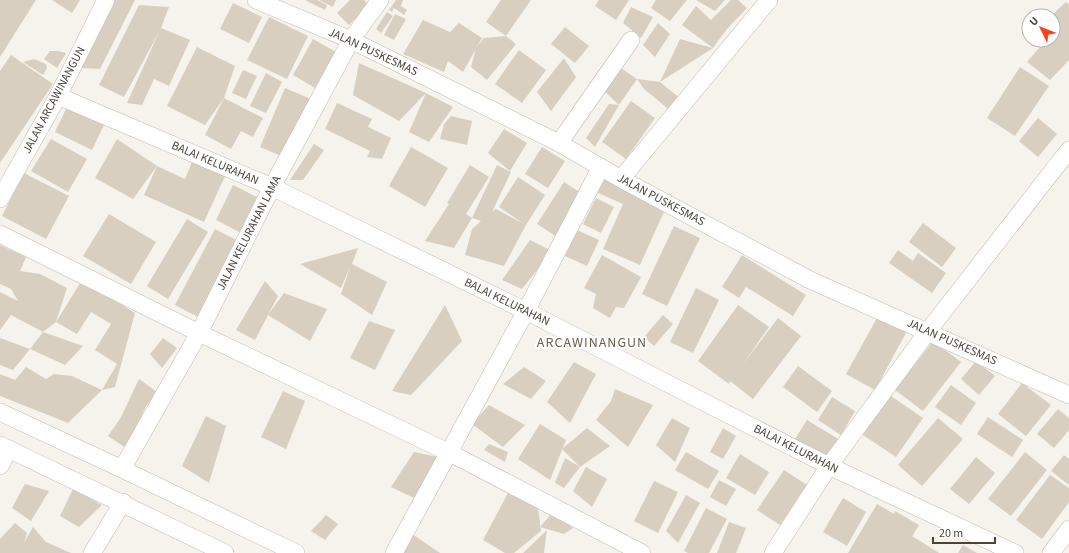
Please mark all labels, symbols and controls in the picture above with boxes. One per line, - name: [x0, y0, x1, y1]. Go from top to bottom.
- north arrow: [1021, 8, 1061, 48]
- text: U: [1026, 14, 1042, 29]
- street label: JALAN PUSKESMAS: [325, 24, 421, 80]
- street label: JALAN ARCAWINANGUN: [19, 43, 89, 157]
- street label: BALAI KELURAHAN: [169, 137, 261, 189]
- street label: JALAN PUSKESMAS: [614, 170, 708, 230]
- street label: JALAN KELURAHAN LAMA: [213, 172, 286, 293]
- street label: BALAI KELURAHAN: [461, 274, 553, 330]
- street label: JALAN PUSKESMAS: [904, 315, 1000, 369]
- district label: ARCAWINANGUN: [537, 333, 647, 353]
- street label: BALAI KELURAHAN: [751, 420, 841, 478]
- scale bar: [933, 519, 995, 545]
- text: 20 m: [939, 525, 963, 542]

